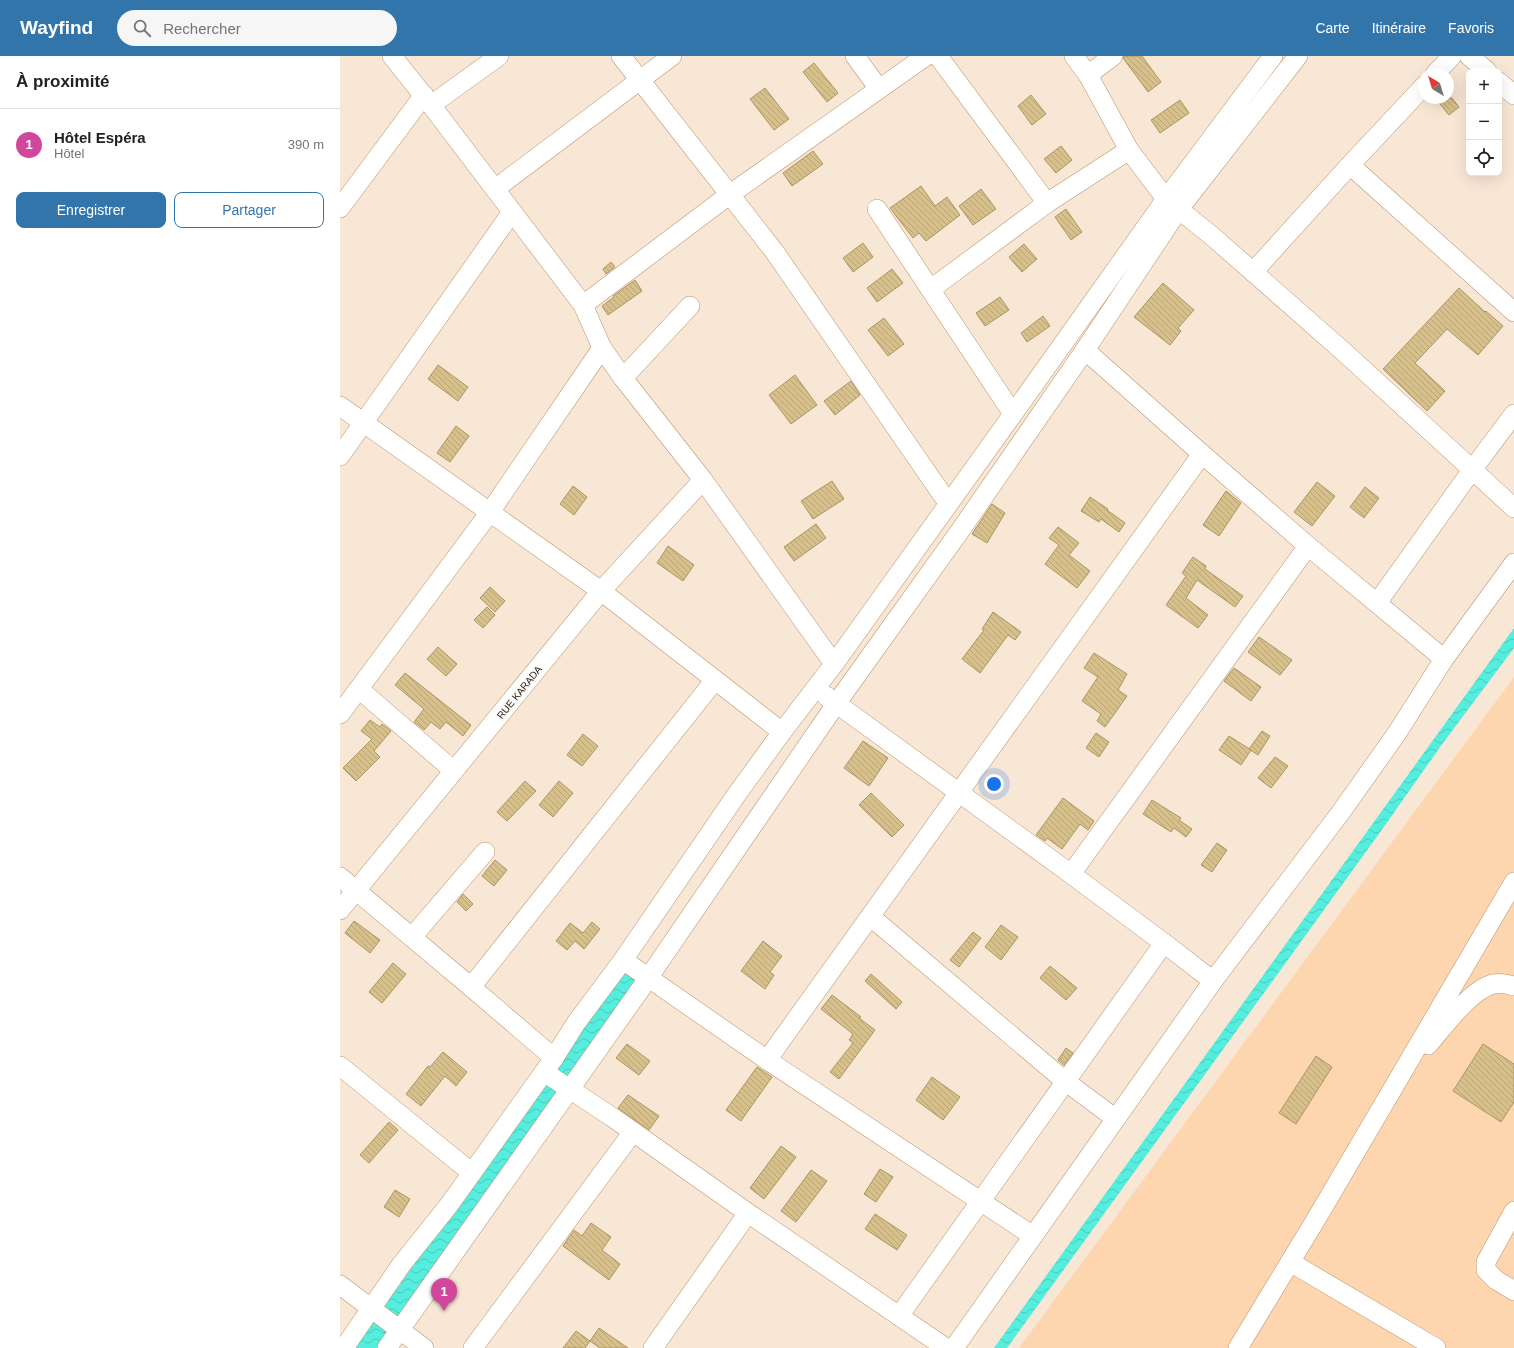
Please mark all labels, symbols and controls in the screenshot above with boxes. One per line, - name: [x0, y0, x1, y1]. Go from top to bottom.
- search box: [117, 10, 397, 46]
- text: Wayfind: [20, 17, 93, 38]
- icon: search: [131, 17, 153, 39]
- text: Rechercher: [163, 20, 241, 37]
- text: Carte: [1315, 20, 1350, 36]
- text: Itinéraire: [1372, 20, 1426, 36]
- text: Favoris: [1448, 20, 1494, 36]
- north arrow: [1418, 68, 1454, 104]
- map controls: [1466, 68, 1502, 176]
- button: +: [1466, 68, 1502, 104]
- text: À proximité: [16, 72, 110, 91]
- button: −: [1466, 104, 1502, 140]
- text: Hôtel Espéra: [54, 129, 146, 146]
- text: 1: [25, 137, 33, 152]
- text: 390 m: [288, 137, 324, 152]
- button: locate: [1466, 140, 1502, 176]
- text: Hôtel: [54, 146, 84, 161]
- button: Enregistrer: [16, 192, 166, 228]
- button: Partager: [174, 192, 324, 228]
- street label: RUE KARADA: [495, 663, 544, 721]
- your location: [984, 774, 1004, 794]
- pin: 1: [431, 1278, 457, 1311]

